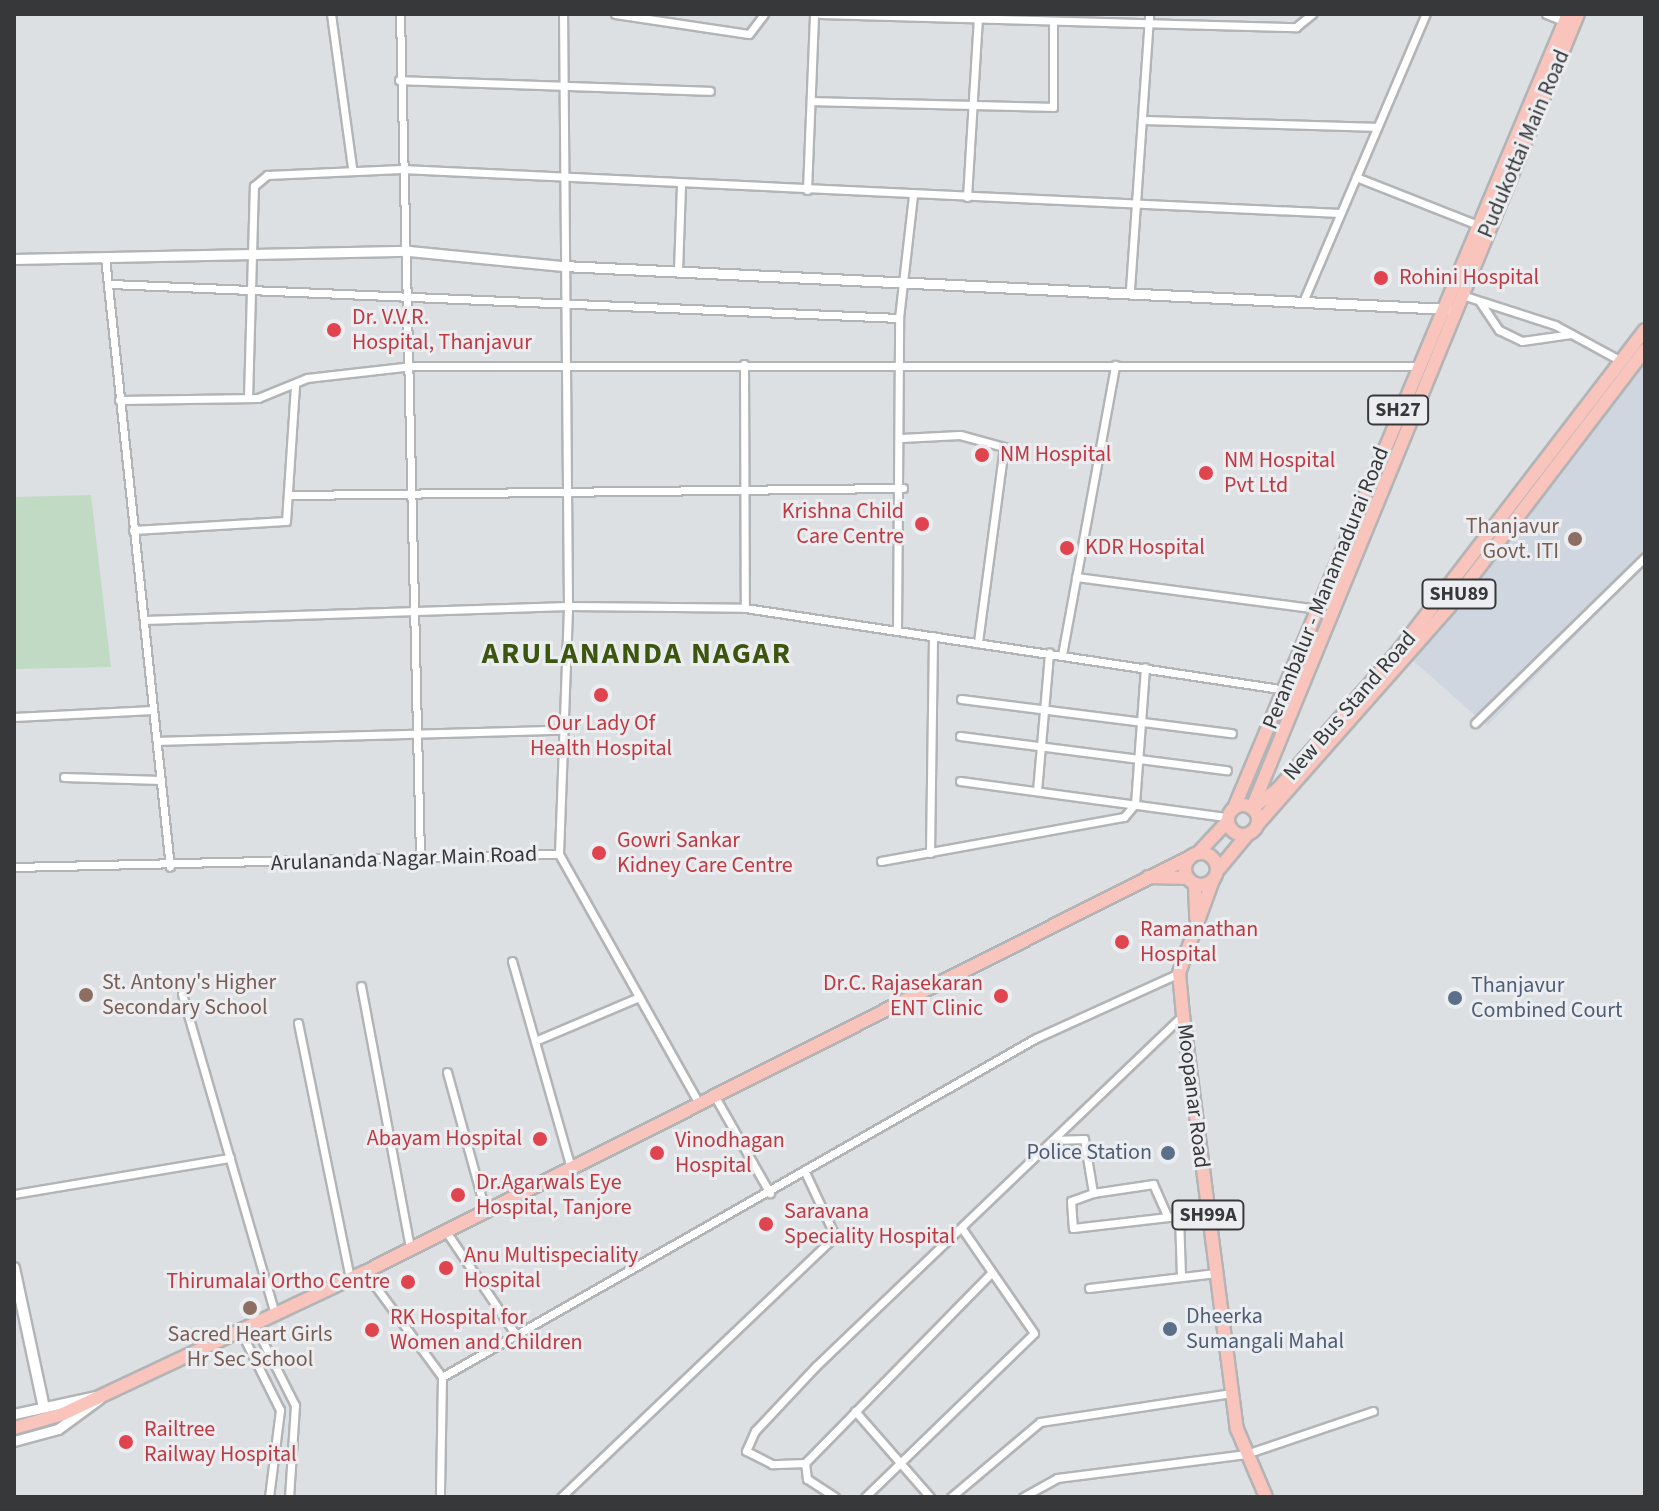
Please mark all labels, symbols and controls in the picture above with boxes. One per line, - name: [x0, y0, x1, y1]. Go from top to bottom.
- street label: Pudukottai Main Road: [1472, 46, 1576, 242]
- place label: Rohini Hospital: [1399, 265, 1539, 291]
- marker: Rohini Hospital: [1370, 267, 1392, 289]
- place label: Dr. V.V.R. Hospital, Thanjavur: [352, 304, 532, 356]
- marker: Dr. V.V.R. Hospital, Thanjavur: [323, 319, 345, 341]
- road number: SH27: [1366, 394, 1430, 426]
- place label: NM Hospital: [1000, 442, 1111, 468]
- street label: Perambalur - Manamadurai Road: [1257, 443, 1395, 733]
- marker: NM Hospital: [971, 444, 993, 466]
- place label: NM Hospital Pvt Ltd: [1224, 447, 1335, 498]
- marker: NM Hospital Pvt Ltd: [1195, 462, 1217, 484]
- place label: Krishna Child Care Centre: [782, 498, 904, 550]
- marker: Krishna Child Care Centre: [911, 513, 933, 535]
- place label: Thanjavur Govt. ITI: [1466, 513, 1559, 564]
- marker: Thanjavur Govt. ITI: [1566, 530, 1584, 548]
- place label: KDR Hospital: [1085, 535, 1205, 561]
- marker: KDR Hospital: [1056, 537, 1078, 559]
- road number: SHU89: [1421, 578, 1497, 610]
- street label: New Bus Stand Road: [1278, 626, 1422, 786]
- district label: ARULANANDA NAGAR: [482, 636, 792, 672]
- marker: Our Lady Of Health Hospital: [590, 684, 612, 706]
- place label: Our Lady Of Health Hospital: [530, 710, 672, 762]
- place label: Gowri Sankar Kidney Care Centre: [617, 827, 793, 878]
- street label: Arulananda Nagar Main Road: [270, 841, 538, 877]
- marker: Gowri Sankar Kidney Care Centre: [588, 842, 610, 864]
- place label: Ramanathan Hospital: [1140, 916, 1258, 968]
- marker: Ramanathan Hospital: [1111, 931, 1133, 953]
- place label: St. Antony's Higher Secondary School: [102, 969, 276, 1020]
- place label: Dr.C. Rajasekaran ENT Clinic: [823, 970, 983, 1022]
- place label: Thanjavur Combined Court: [1471, 972, 1622, 1024]
- marker: Dr.C. Rajasekaran ENT Clinic: [990, 985, 1012, 1007]
- marker: St. Antony's Higher Secondary School: [77, 986, 95, 1004]
- marker: Thanjavur Combined Court: [1446, 989, 1464, 1007]
- street label: Moopanar Road: [1171, 1022, 1215, 1170]
- place label: Abayam Hospital: [367, 1126, 522, 1152]
- place label: Vinodhagan Hospital: [675, 1127, 785, 1178]
- marker: Abayam Hospital: [529, 1128, 551, 1150]
- place label: Police Station: [1026, 1140, 1152, 1166]
- marker: Vinodhagan Hospital: [646, 1142, 668, 1164]
- marker: Police Station: [1159, 1144, 1177, 1162]
- place label: Dr.Agarwals Eye Hospital, Tanjore: [476, 1169, 632, 1220]
- marker: Dr.Agarwals Eye Hospital, Tanjore: [447, 1184, 469, 1206]
- place label: Saravana Speciality Hospital: [784, 1198, 955, 1250]
- road number: SH99A: [1170, 1199, 1246, 1231]
- marker: Saravana Speciality Hospital: [755, 1213, 777, 1235]
- place label: Anu Multispeciality Hospital: [464, 1242, 638, 1294]
- marker: Anu Multispeciality Hospital: [435, 1257, 457, 1279]
- place label: Thirumalai Ortho Centre: [166, 1269, 390, 1295]
- marker: Thirumalai Ortho Centre: [397, 1271, 419, 1293]
- marker: Sacred Heart Girls Hr Sec School: [241, 1299, 259, 1317]
- place label: Dheerka Sumangali Mahal: [1186, 1303, 1344, 1354]
- place label: RK Hospital for Women and Children: [390, 1304, 583, 1356]
- marker: RK Hospital for Women and Children: [361, 1319, 383, 1341]
- marker: Dheerka Sumangali Mahal: [1161, 1320, 1179, 1338]
- place label: Sacred Heart Girls Hr Sec School: [168, 1321, 332, 1372]
- place label: Railtree Railway Hospital: [144, 1416, 297, 1468]
- marker: Railtree Railway Hospital: [115, 1431, 137, 1453]

